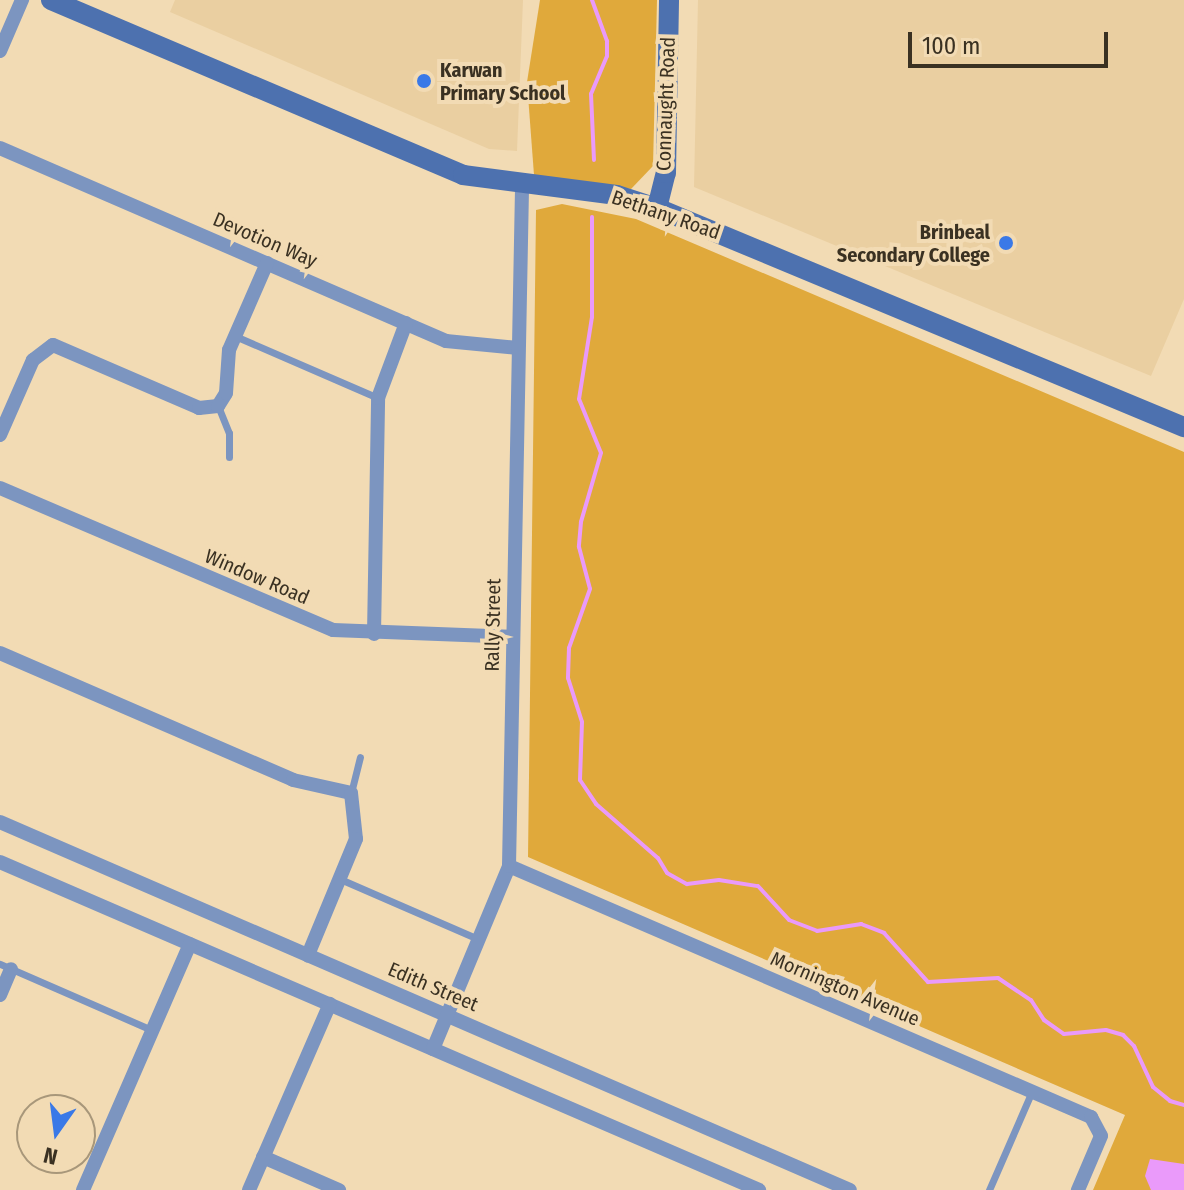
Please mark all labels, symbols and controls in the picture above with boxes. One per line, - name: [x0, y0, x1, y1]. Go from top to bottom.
- scale bar: [912, 16, 1112, 66]
- text: 100 m: [922, 32, 980, 60]
- street label: Connaught Road: [652, 36, 680, 172]
- place label: Karwan Primary School: [440, 58, 566, 105]
- marker: Karwan Primary School: [415, 72, 433, 90]
- street label: Bethany Road: [609, 185, 723, 245]
- street label: Devotion Way: [209, 207, 321, 273]
- place label: Brinbeal Secondary College: [837, 220, 990, 267]
- marker: Brinbeal Secondary College: [997, 234, 1015, 252]
- street label: Window Road: [201, 544, 313, 610]
- street label: Rally Street: [480, 578, 506, 672]
- street label: Mornington Avenue: [767, 947, 923, 1031]
- street label: Edith Street: [384, 957, 482, 1017]
- north arrow: [16, 1094, 96, 1174]
- text: N: [41, 1141, 60, 1171]

